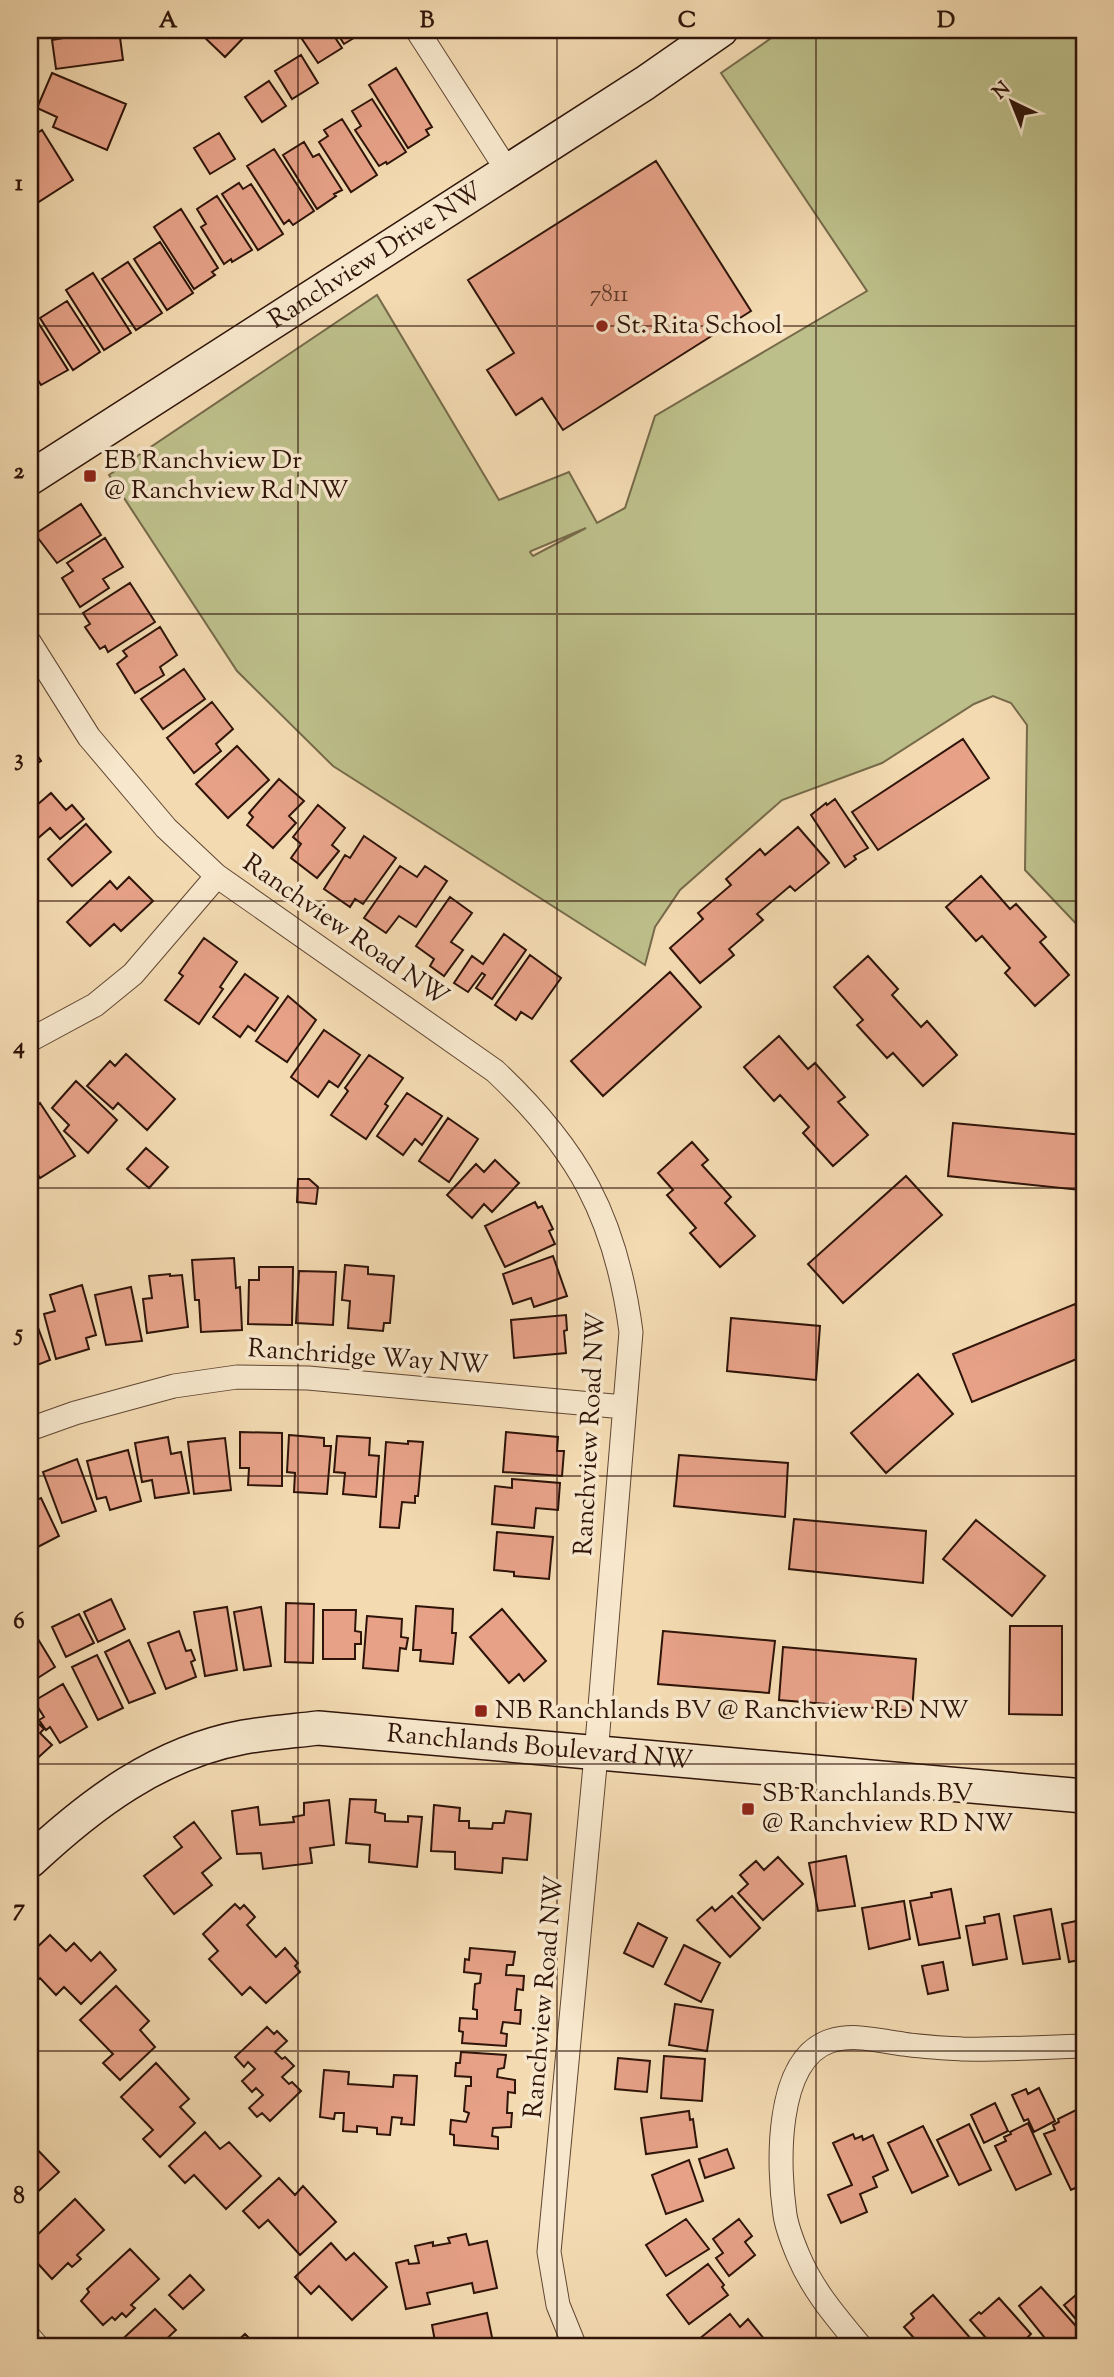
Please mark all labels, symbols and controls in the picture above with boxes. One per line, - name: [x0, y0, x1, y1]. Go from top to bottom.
- text: A: [159, 5, 178, 38]
- text: B: [420, 5, 435, 38]
- text: C: [678, 5, 696, 38]
- text: D: [937, 5, 955, 38]
- north arrow: [978, 66, 1048, 136]
- text: N: [987, 76, 1017, 106]
- text: 1: [15, 168, 23, 201]
- street label: Ranchview Drive NW: [262, 173, 490, 338]
- house number: 7811: [590, 279, 629, 312]
- place label: St. Rita School: [616, 308, 783, 345]
- marker: St. Rita School: [594, 318, 610, 334]
- place label: EB Ranchview Dr @ Ranchview Rd NW: [104, 443, 349, 510]
- text: 2: [14, 456, 25, 489]
- marker: EB Ranchview Dr @ Ranchview Rd NW: [82, 468, 98, 484]
- text: 3: [14, 743, 24, 776]
- street label: Ranchview Road NW: [235, 846, 455, 1016]
- text: 4: [12, 1031, 25, 1064]
- street label: Ranchview Road NW: [566, 1311, 616, 1557]
- text: 5: [13, 1318, 23, 1351]
- street label: Ranchridge Way NW: [246, 1331, 490, 1385]
- text: 6: [13, 1606, 25, 1639]
- place label: NB Ranchlands BV @ Ranchview RD NW: [495, 1693, 969, 1730]
- marker: NB Ranchlands BV @ Ranchview RD NW: [473, 1703, 489, 1719]
- street label: Ranchlands Boulevard NW: [385, 1716, 694, 1780]
- place label: SB Ranchlands BV @ Ranchview RD NW: [762, 1776, 1013, 1843]
- marker: SB Ranchlands BV @ Ranchview RD NW: [740, 1801, 756, 1817]
- street label: Ranchview Road NW: [516, 1874, 574, 2120]
- text: 7: [13, 1893, 25, 1926]
- text: 8: [13, 2181, 25, 2214]

